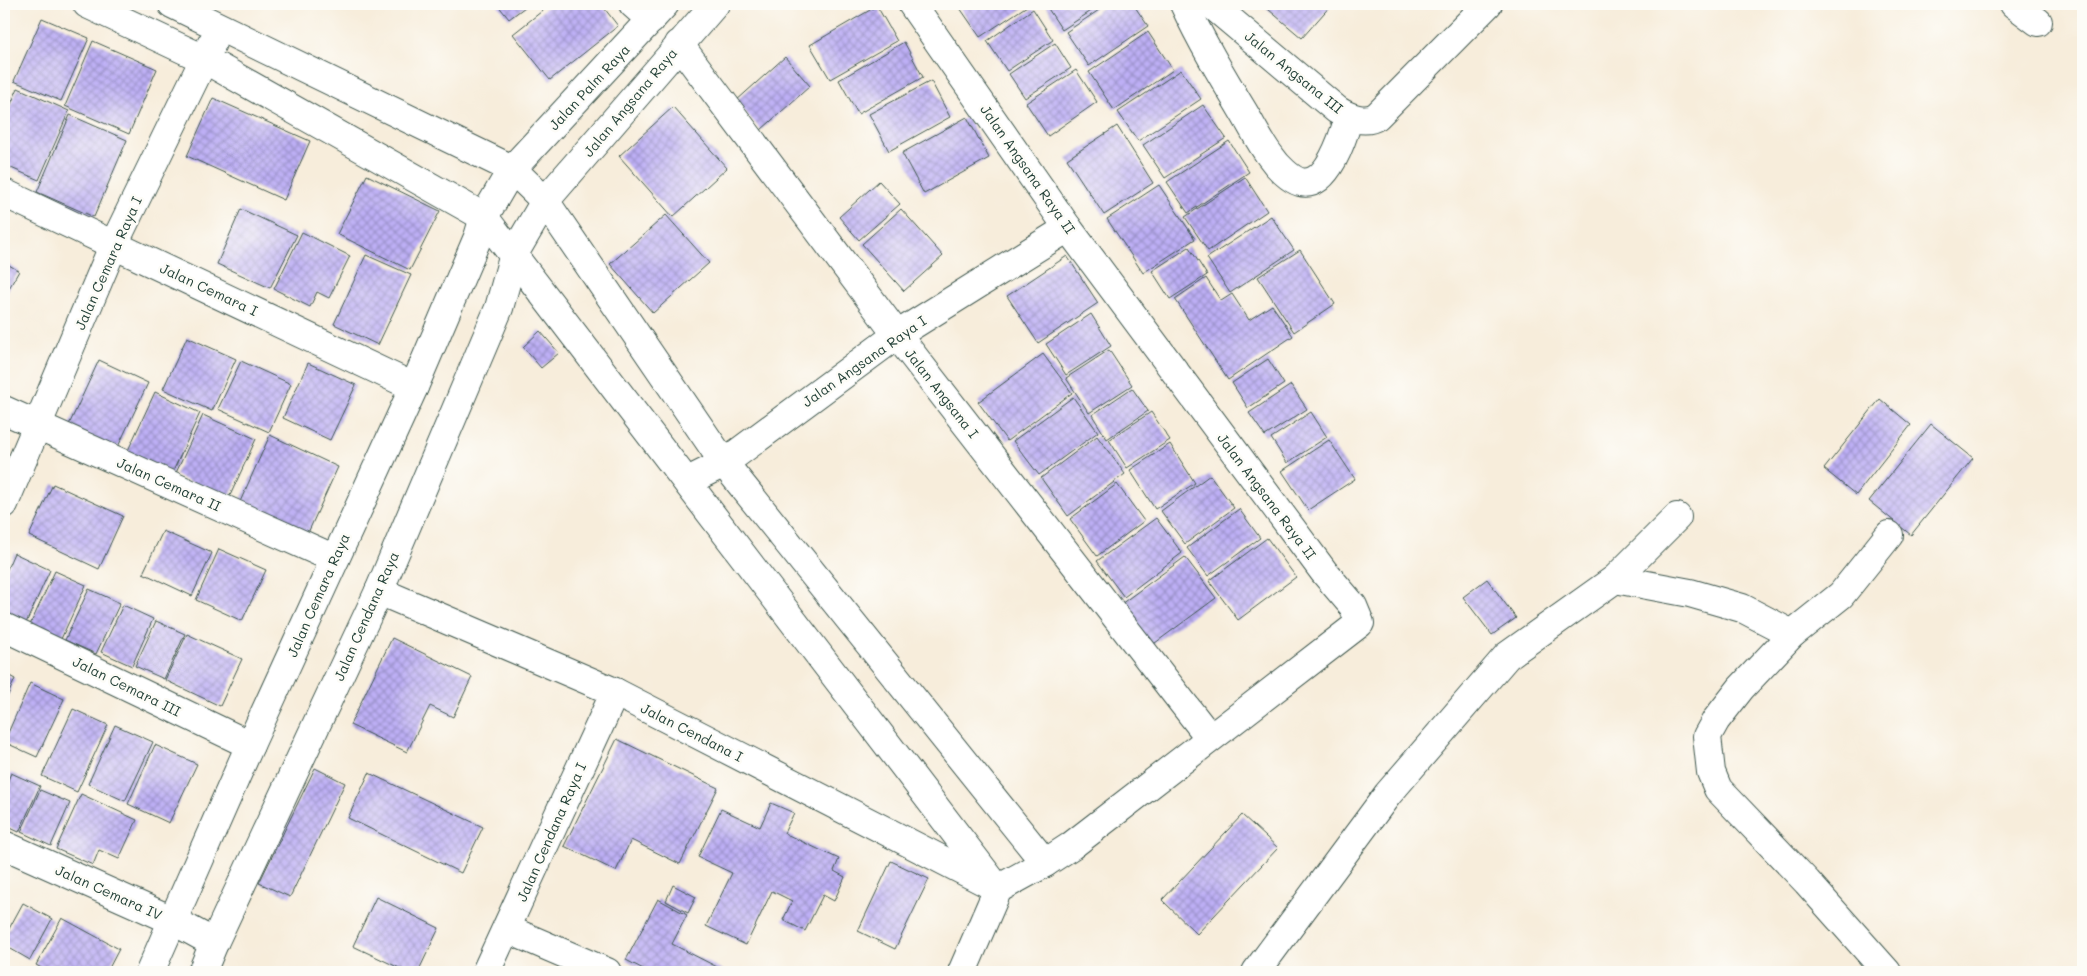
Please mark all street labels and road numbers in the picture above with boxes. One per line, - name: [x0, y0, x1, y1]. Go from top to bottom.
- street label: Jalan Angsana III: [1241, 26, 1347, 118]
- street label: Jalan Palm Raya: [544, 40, 634, 134]
- street label: Jalan Angsana Raya: [579, 44, 681, 160]
- street label: Jalan Angsana Raya II: [976, 101, 1080, 237]
- street label: Jalan Cemara Raya I: [70, 193, 146, 333]
- street label: Jalan Cemara I: [157, 258, 261, 320]
- street label: Jalan Angsana Raya I: [798, 311, 930, 411]
- street label: Jalan Angsana I: [901, 344, 983, 442]
- street label: Jalan Angsana Raya II: [1213, 429, 1321, 563]
- street label: Jalan Cemara II: [114, 453, 224, 515]
- street label: Jalan Cemara Raya: [282, 530, 354, 660]
- street label: Jalan Cendana Raya: [329, 548, 403, 684]
- street label: Jalan Cemara III: [70, 652, 184, 720]
- street label: Jalan Cendana I: [638, 698, 746, 766]
- street label: Jalan Cendana Raya I: [512, 760, 590, 904]
- street label: Jalan Cemara IV: [53, 860, 165, 924]

